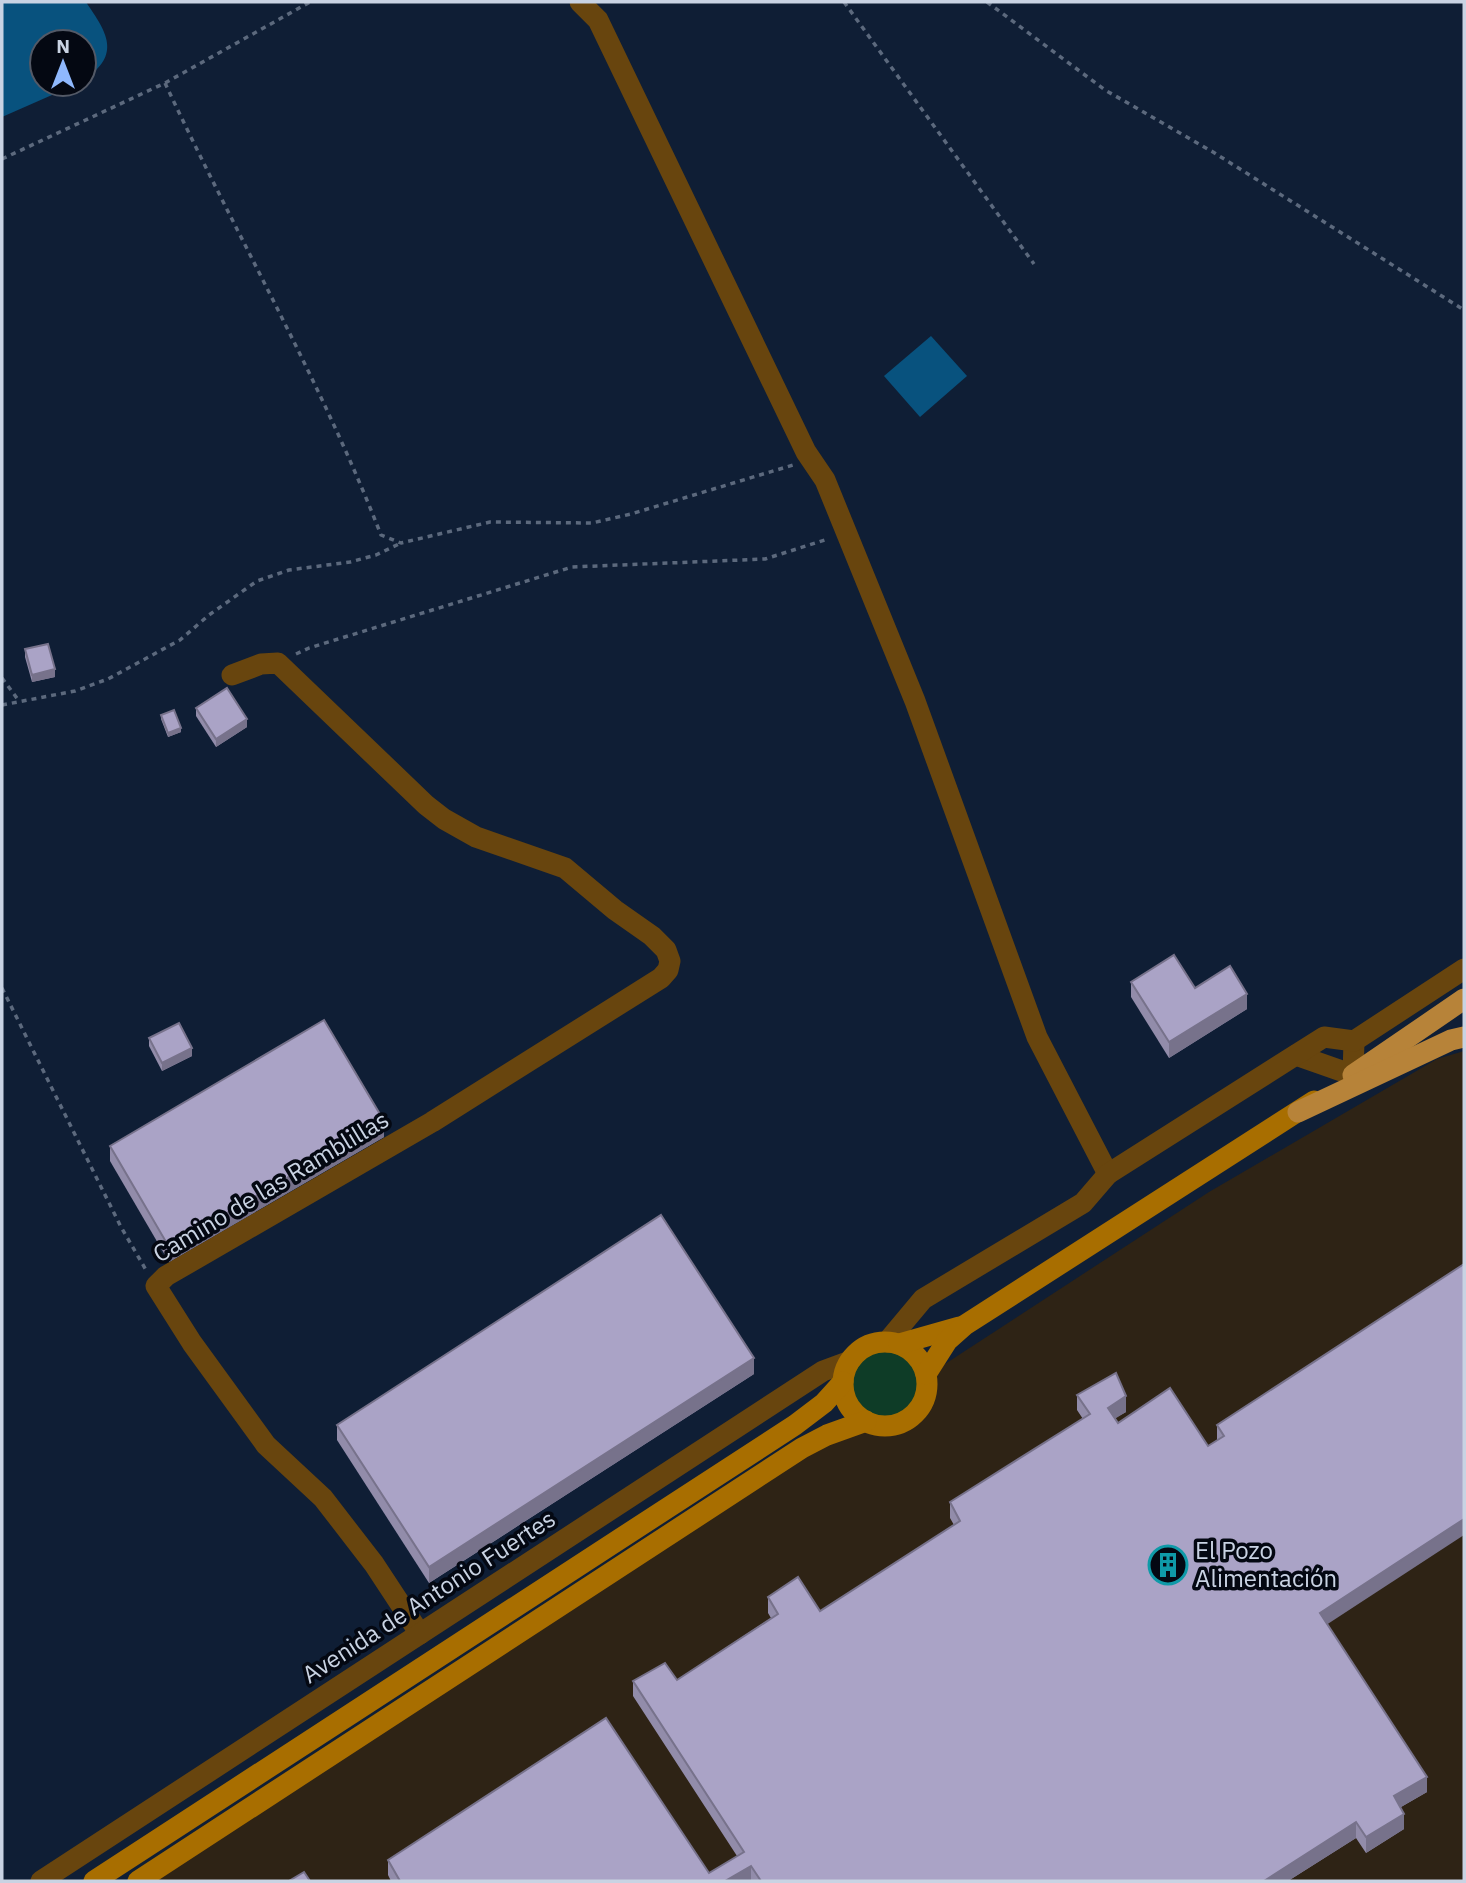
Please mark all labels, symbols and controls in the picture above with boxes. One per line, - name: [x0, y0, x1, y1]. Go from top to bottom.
- north arrow: [28, 28, 98, 98]
- text: N: [56, 34, 70, 58]
- street label: Camino de las Ramblillas: [147, 1103, 394, 1269]
- street label: Avenida de Antonio Fuertes: [296, 1502, 561, 1690]
- place label: El Pozo Alimentación: [1195, 1534, 1337, 1594]
- building icon: El Pozo Alimentación: [1147, 1544, 1189, 1586]

